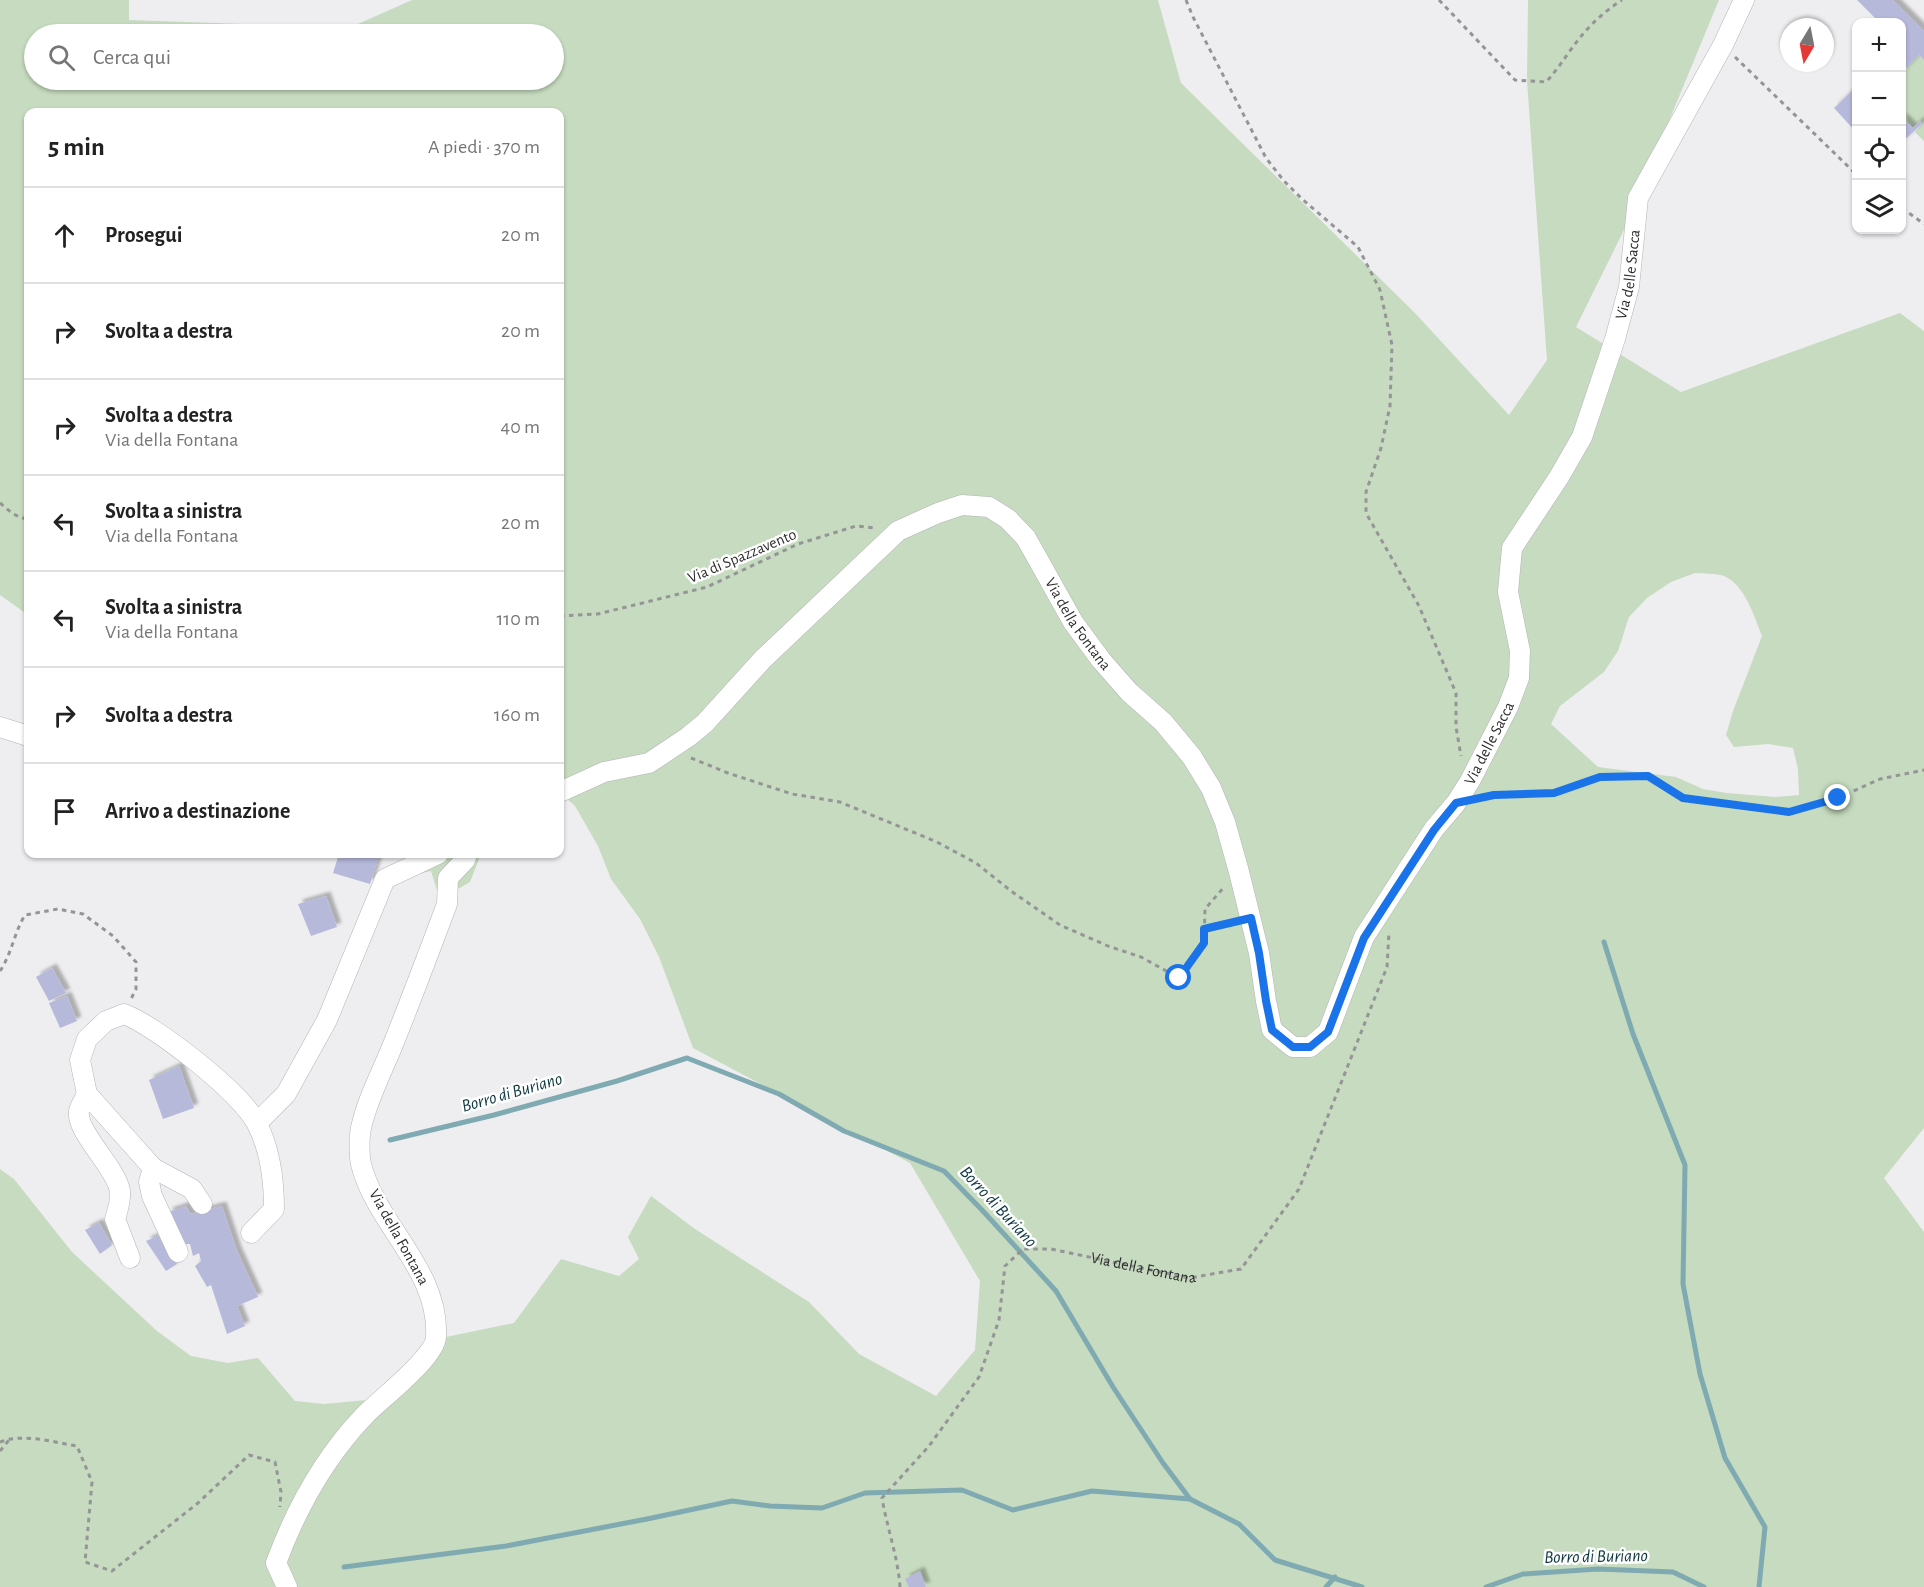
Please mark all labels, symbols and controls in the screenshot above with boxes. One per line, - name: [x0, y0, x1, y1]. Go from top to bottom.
- north arrow: [1780, 18, 1834, 72]
- map controls: [1852, 18, 1906, 234]
- button: +: [1852, 18, 1906, 72]
- search box: [24, 24, 564, 90]
- icon: search: [45, 41, 78, 74]
- text: Cerca qui: [93, 46, 171, 68]
- button: −: [1852, 72, 1906, 126]
- button: locate: [1852, 126, 1906, 180]
- text: 5 min: [48, 134, 105, 160]
- text: A piedi · 370 m: [428, 137, 540, 157]
- button: layers: [1852, 180, 1906, 234]
- icon: ahead: [48, 219, 81, 252]
- text: Prosegui: [105, 224, 182, 246]
- text: 20 m: [501, 225, 540, 245]
- street label: Via delle Sacca: [1613, 229, 1643, 321]
- icon: right: [48, 315, 81, 348]
- text: Svolta a destra: [105, 320, 233, 342]
- text: 20 m: [501, 321, 540, 341]
- text: Svolta a destra: [105, 404, 233, 426]
- icon: right: [48, 411, 81, 444]
- text: 40 m: [501, 417, 540, 437]
- text: Via della Fontana: [105, 430, 239, 450]
- text: Svolta a sinistra: [105, 500, 242, 522]
- icon: left: [48, 507, 81, 540]
- text: 20 m: [501, 513, 540, 533]
- text: Via della Fontana: [105, 526, 239, 546]
- street label: Via di Spazzavento: [685, 526, 799, 586]
- street label: Via della Fontana: [1042, 575, 1114, 673]
- text: Svolta a sinistra: [105, 596, 242, 618]
- icon: left: [48, 603, 81, 636]
- text: 110 m: [496, 609, 540, 629]
- text: Via della Fontana: [105, 622, 239, 642]
- icon: right: [48, 699, 81, 732]
- street label: Via delle Sacca: [1461, 700, 1517, 787]
- text: Svolta a destra: [105, 704, 233, 726]
- text: 160 m: [494, 705, 540, 725]
- route end: [1824, 784, 1850, 810]
- icon: arrive: [48, 795, 81, 828]
- text: Arrivo a destinazione: [105, 800, 290, 822]
- route start: [1165, 964, 1191, 990]
- water label: Borro di Buriano: [460, 1070, 564, 1116]
- water label: Borro di Buriano: [956, 1163, 1040, 1251]
- street label: Via della Fontana: [366, 1186, 432, 1288]
- street label: Via della Fontana: [1089, 1250, 1197, 1286]
- water label: Borro di Buriano: [1544, 1547, 1648, 1567]

